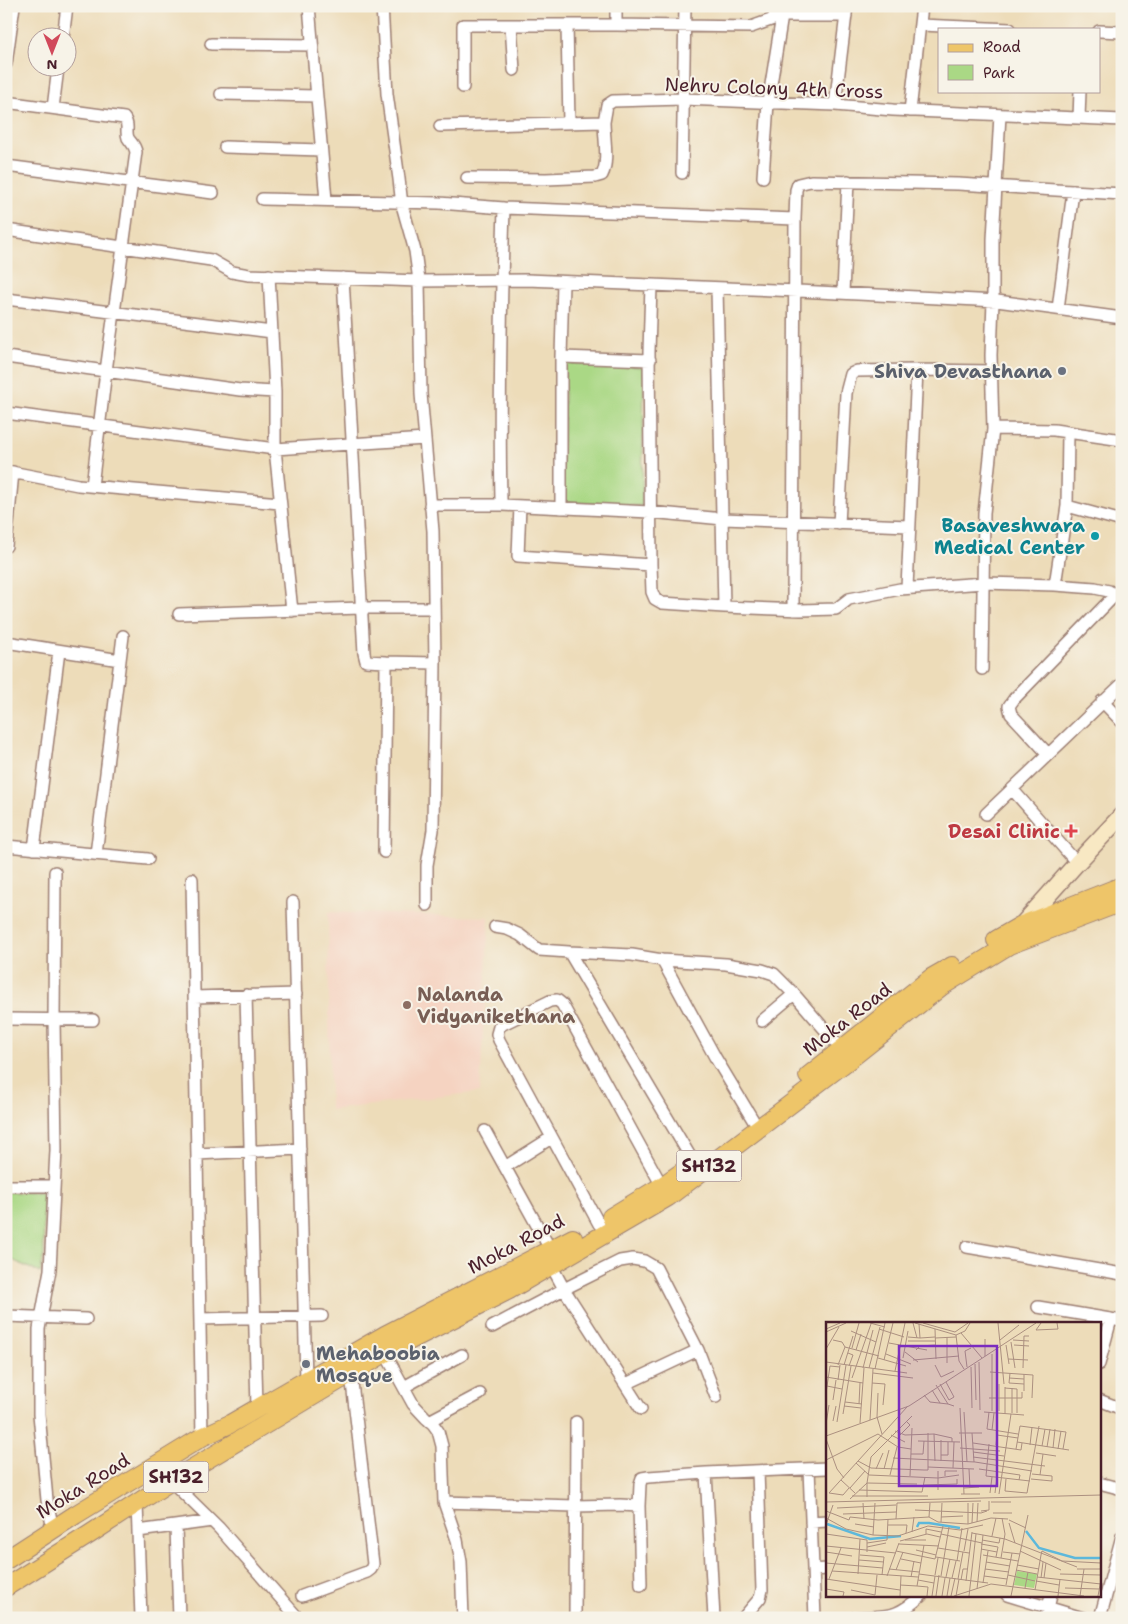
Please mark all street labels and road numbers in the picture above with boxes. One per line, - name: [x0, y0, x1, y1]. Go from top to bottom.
- street label: Nehru Colony 4th Cross: [664, 72, 884, 104]
- street label: Moka Road: [798, 977, 896, 1061]
- road number: SH132: [676, 1150, 742, 1182]
- street label: Moka Road: [463, 1208, 569, 1280]
- street label: Moka Road: [32, 1447, 134, 1525]
- road number: SH132: [144, 1461, 208, 1492]

